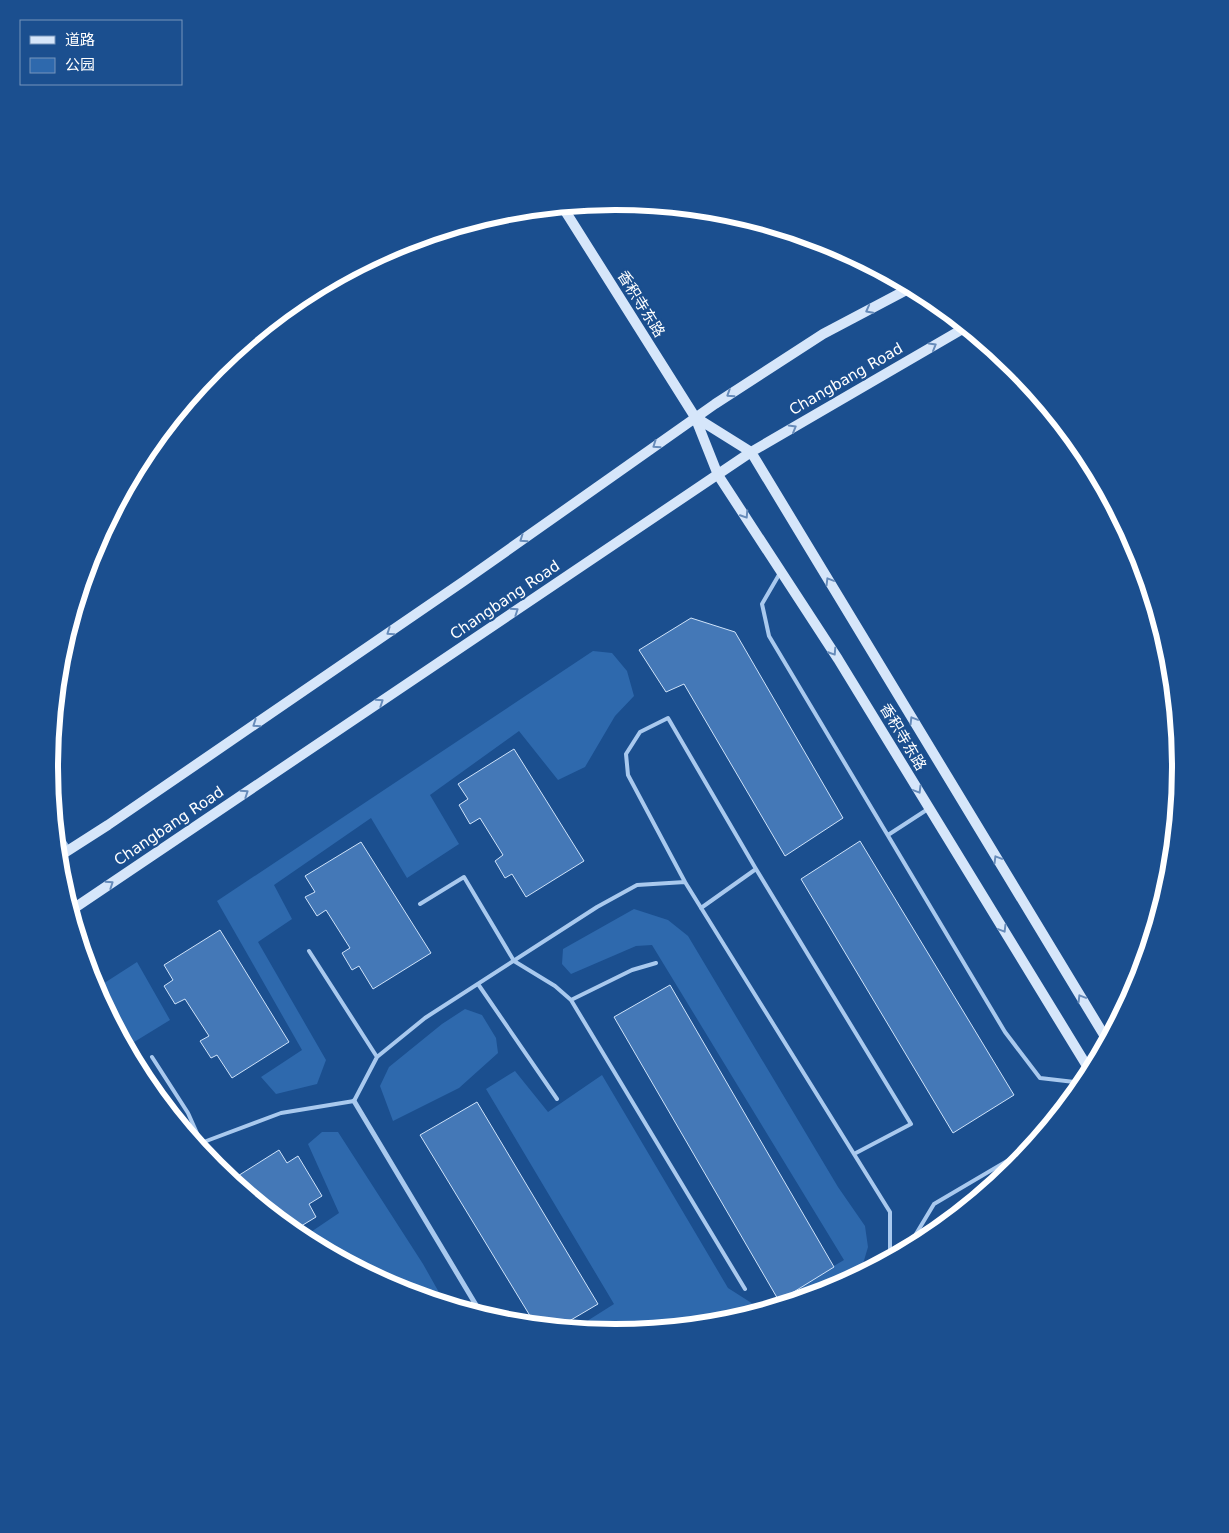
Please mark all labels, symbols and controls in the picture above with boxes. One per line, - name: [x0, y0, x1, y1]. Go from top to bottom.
- legend: [20, 20, 182, 85]
- text: 道路: [65, 31, 95, 49]
- text: 公园: [65, 56, 95, 74]
- street label: 香积寺东路: [613, 267, 669, 341]
- one-way arrow: [865, 304, 874, 314]
- street label: Changbang Road: [786, 339, 906, 419]
- one-way arrow: [928, 343, 937, 353]
- one-way arrow: [726, 388, 735, 398]
- one-way arrow: [787, 424, 796, 434]
- one-way arrow: [652, 439, 661, 448]
- one-way arrow: [739, 510, 748, 519]
- one-way arrow: [519, 533, 529, 542]
- street label: Changbang Road: [447, 557, 563, 643]
- one-way arrow: [825, 578, 835, 587]
- one-way arrow: [509, 608, 518, 617]
- one-way arrow: [386, 626, 395, 635]
- one-way arrow: [827, 646, 837, 655]
- one-way arrow: [374, 699, 384, 708]
- street label: 香积寺东路: [876, 700, 930, 774]
- one-way arrow: [910, 717, 920, 726]
- one-way arrow: [252, 718, 261, 727]
- street label: Changbang Road: [111, 783, 227, 869]
- one-way arrow: [912, 785, 922, 794]
- one-way arrow: [239, 790, 249, 799]
- one-way arrow: [994, 856, 1004, 865]
- one-way arrow: [105, 880, 114, 890]
- one-way arrow: [997, 923, 1007, 932]
- one-way arrow: [1078, 995, 1088, 1004]

